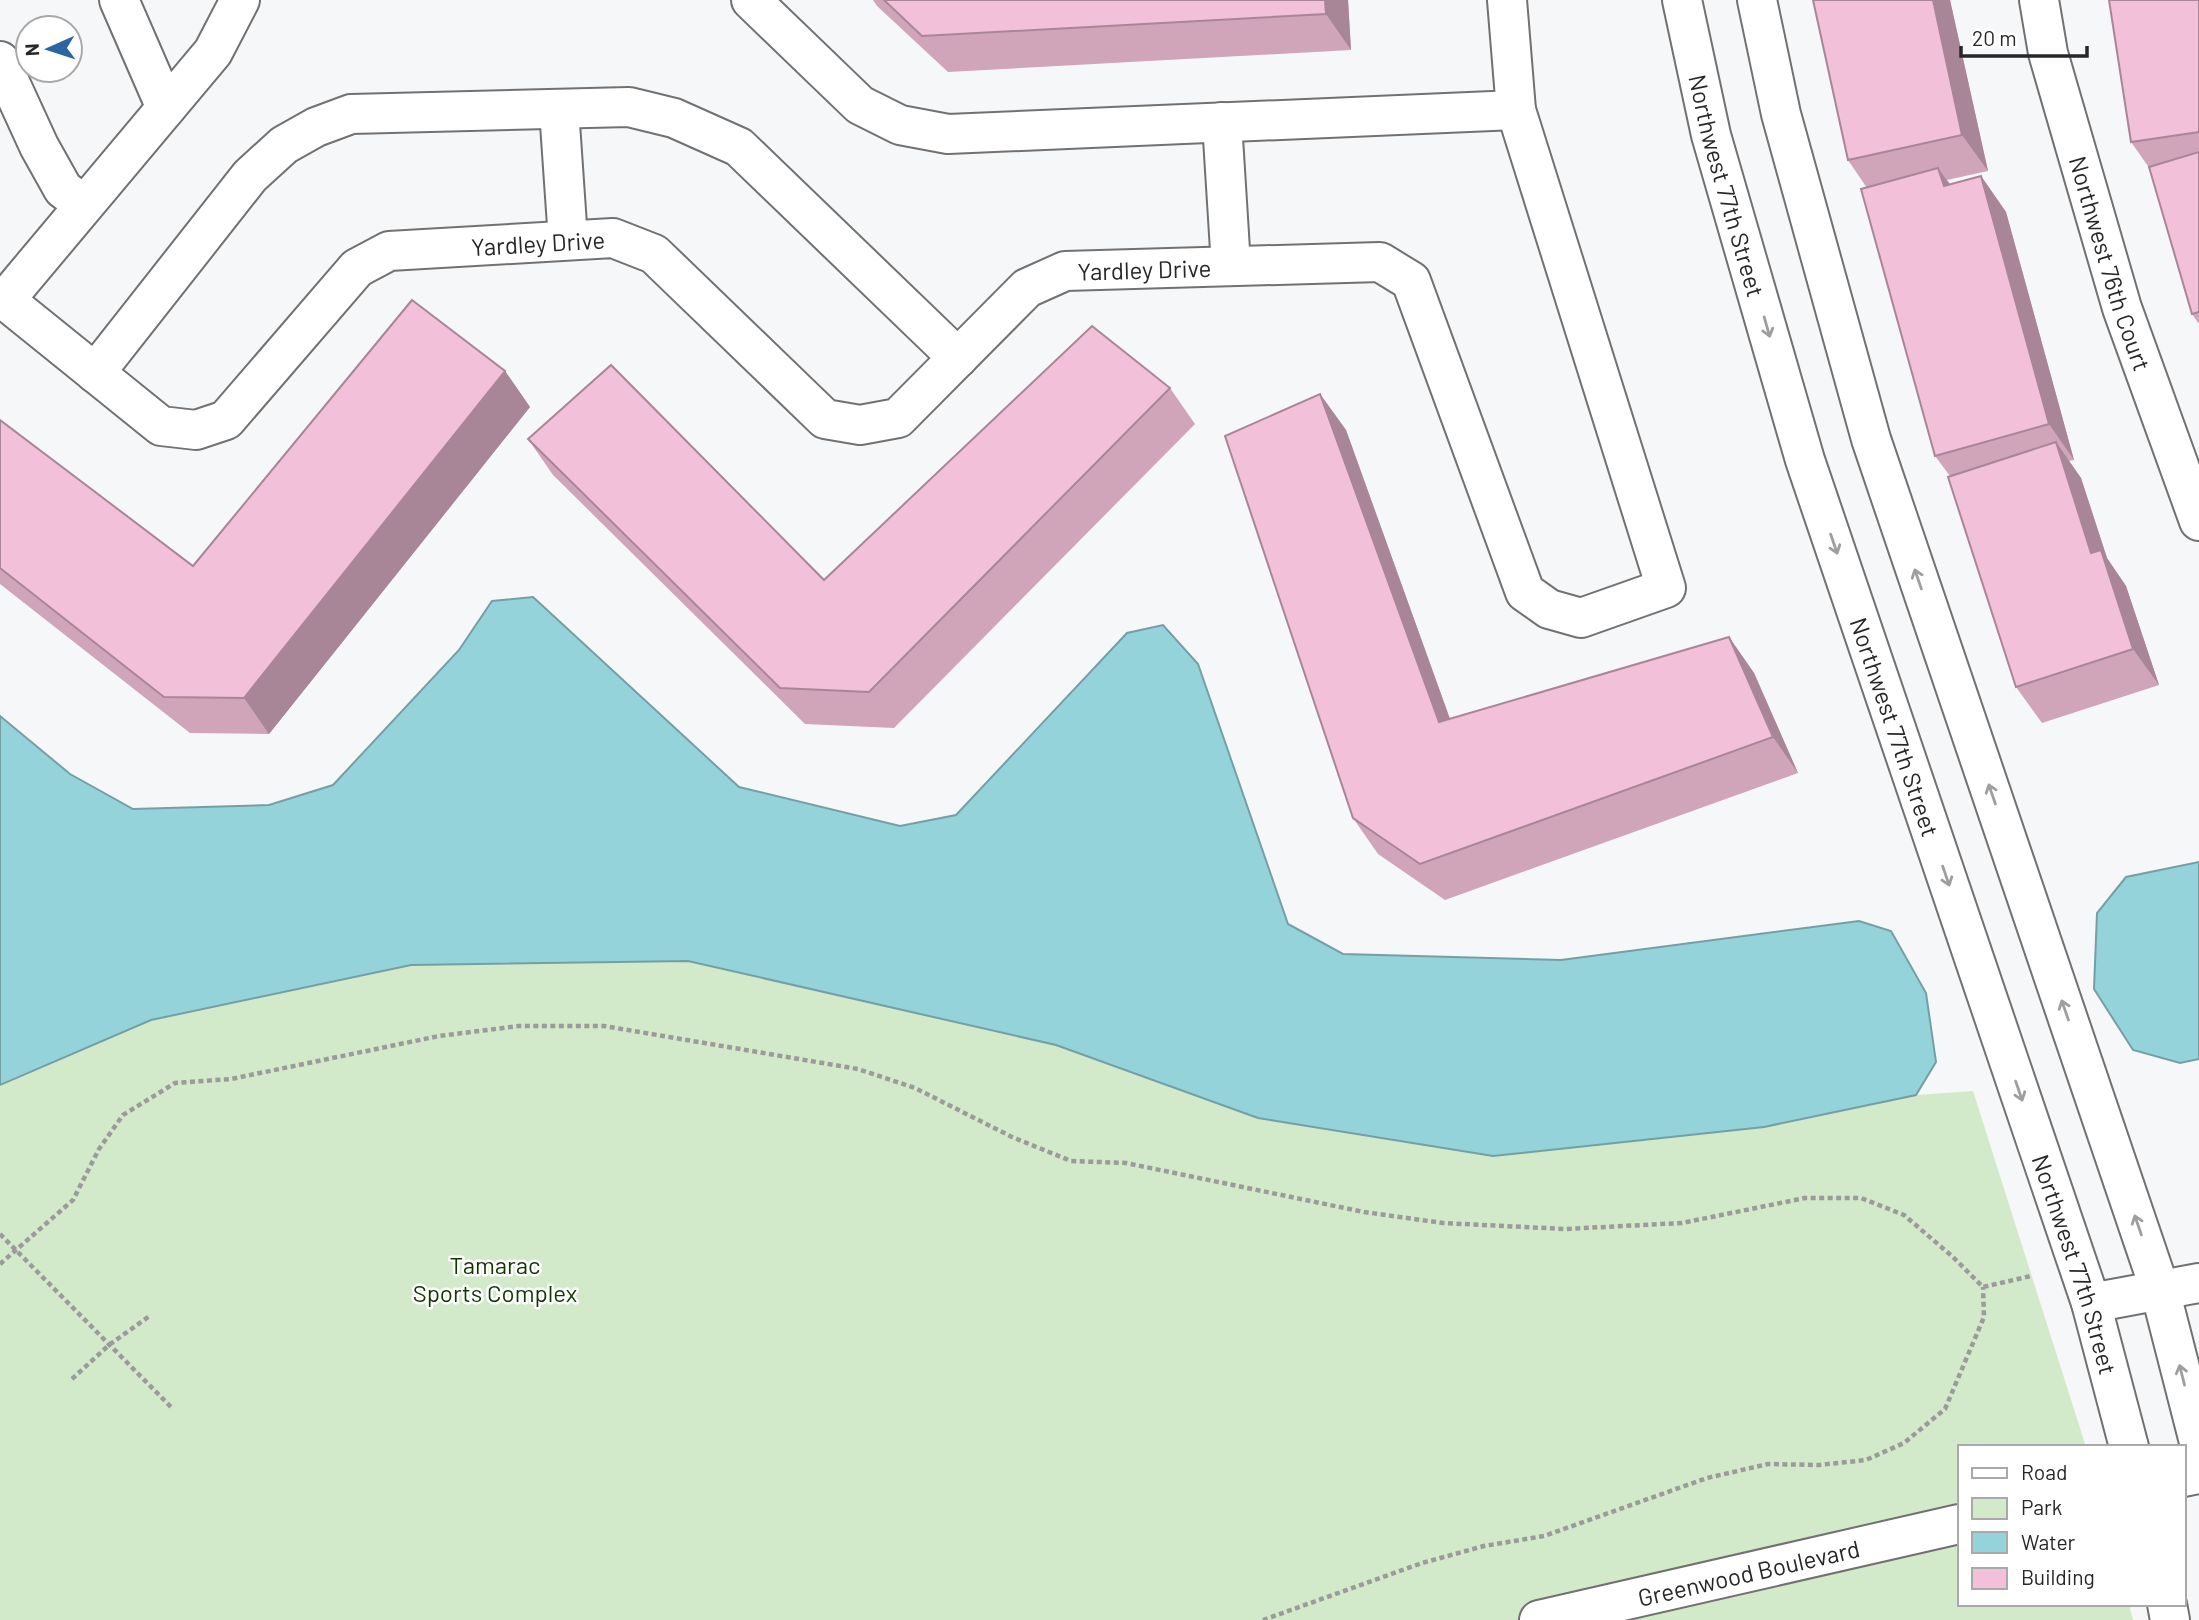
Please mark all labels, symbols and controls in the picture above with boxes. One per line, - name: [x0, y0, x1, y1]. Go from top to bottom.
- north arrow: [14, 14, 84, 84]
- scale bar: [1961, 14, 2087, 58]
- text: 20 m: [1972, 25, 2017, 50]
- text: N: [20, 43, 43, 57]
- street label: Northwest 77th Street: [1684, 72, 1771, 300]
- street label: Northwest 76th Court: [2064, 152, 2158, 374]
- street label: Yardley Drive: [470, 224, 606, 261]
- street label: Yardley Drive: [1077, 252, 1212, 285]
- one-way arrow: [1761, 316, 1774, 338]
- one-way arrow: [1829, 533, 1841, 555]
- one-way arrow: [1911, 569, 1923, 591]
- street label: Northwest 77th Street: [1845, 613, 1946, 840]
- one-way arrow: [1985, 784, 1997, 806]
- one-way arrow: [1941, 864, 1953, 886]
- one-way arrow: [2058, 999, 2070, 1021]
- one-way arrow: [2013, 1080, 2026, 1102]
- street label: Northwest 77th Street: [2027, 1150, 2124, 1377]
- one-way arrow: [2131, 1215, 2143, 1237]
- park label: Tamarac Sports Complex: [413, 1250, 577, 1307]
- one-way arrow: [2175, 1365, 2188, 1387]
- legend: [1958, 1445, 2185, 1606]
- text: Road: [2021, 1459, 2067, 1484]
- text: Park: [2021, 1494, 2062, 1519]
- text: Water: [2021, 1529, 2076, 1554]
- street label: Greenwood Boulevard: [1635, 1533, 1862, 1612]
- text: Building: [2021, 1564, 2095, 1589]

